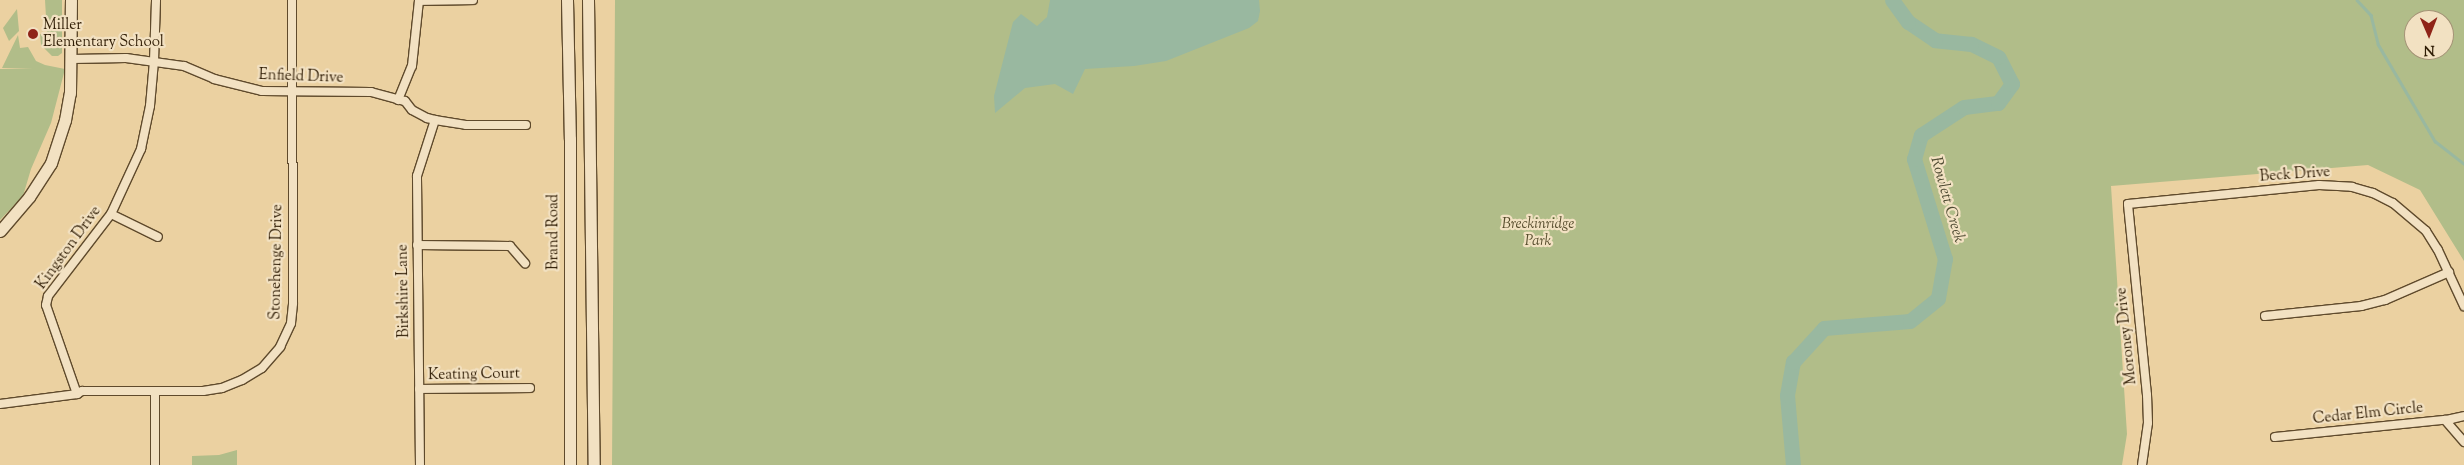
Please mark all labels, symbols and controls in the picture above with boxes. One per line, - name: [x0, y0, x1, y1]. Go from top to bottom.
- north arrow: [2404, 10, 2454, 60]
- place label: Miller Elementary School: [43, 16, 164, 51]
- marker: Miller Elementary School: [27, 28, 39, 40]
- text: N: [2423, 39, 2435, 59]
- street label: Enfield Drive: [258, 67, 344, 87]
- water label: Rowlett Creek: [1925, 155, 1967, 245]
- street label: Beck Drive: [2259, 164, 2331, 186]
- street label: Brand Road: [545, 194, 563, 270]
- street label: Kingston Drive: [33, 203, 105, 293]
- street label: Stonehenge Drive: [267, 204, 287, 320]
- park label: Breckinridge Park: [1502, 215, 1574, 250]
- street label: Birkshire Lane: [394, 244, 414, 338]
- street label: Moroney Drive: [2113, 286, 2141, 386]
- street label: Keating Court: [428, 365, 520, 385]
- street label: Cedar Elm Circle: [2312, 399, 2424, 429]

